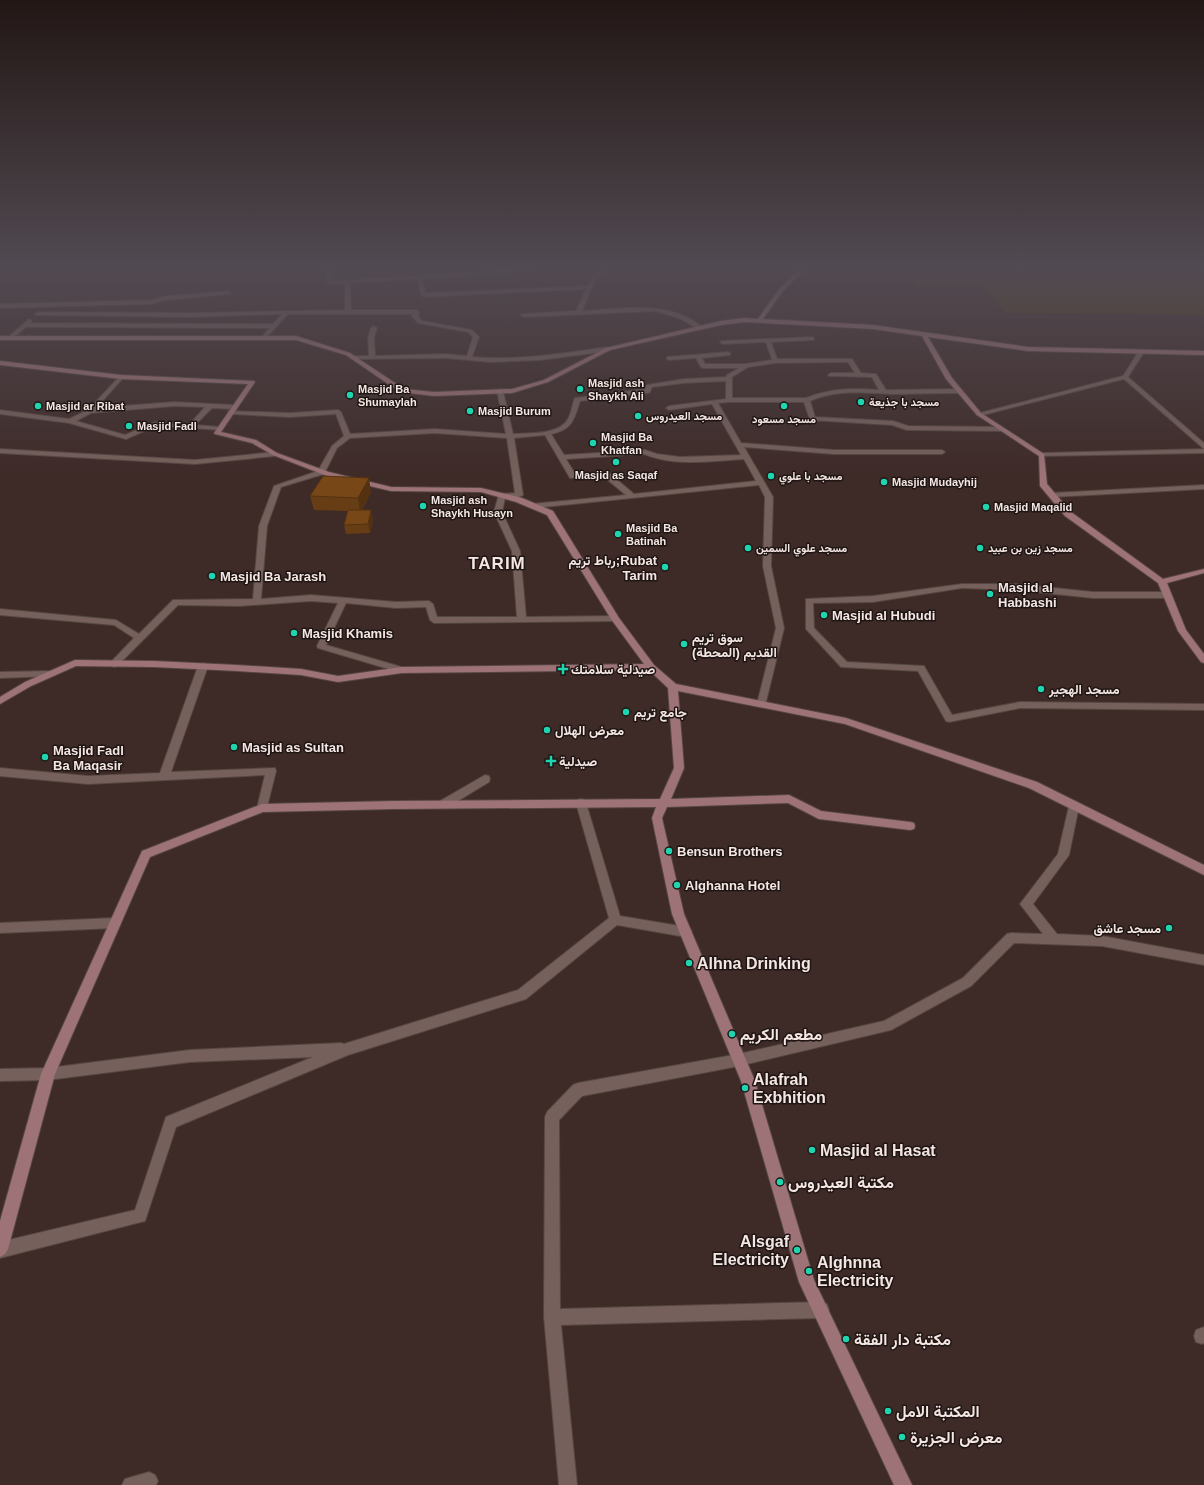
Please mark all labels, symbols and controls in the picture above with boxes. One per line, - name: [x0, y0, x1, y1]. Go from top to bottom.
- place label: Masjid ash Shaykh Ali: [588, 377, 645, 402]
- place label: Masjid Ba Shumaylah: [358, 383, 417, 408]
- marker: Masjid ash Shaykh Ali: [575, 384, 585, 394]
- marker: Masjid Ba Shumaylah: [345, 390, 355, 400]
- place label: مسجد با جذيعة: [869, 396, 939, 409]
- marker: مسجد با جذيعة: [856, 397, 866, 407]
- place label: Masjid ar Ribat: [46, 400, 125, 412]
- marker: Masjid ar Ribat: [33, 401, 43, 411]
- marker: مسجد مسعود: [779, 401, 789, 411]
- place label: Masjid Burum: [478, 405, 551, 417]
- marker: Masjid Burum: [465, 406, 475, 416]
- place label: مسجد العيدروس: [646, 410, 722, 423]
- marker: مسجد العيدروس: [633, 411, 643, 421]
- place label: مسجد مسعود: [752, 413, 816, 426]
- place label: Masjid Fadl: [137, 420, 197, 432]
- marker: Masjid Fadl: [124, 421, 134, 431]
- place label: Masjid Ba Khatfan: [601, 431, 653, 456]
- marker: Masjid Ba Khatfan: [588, 438, 598, 448]
- marker: Masjid as Saqaf: [611, 457, 621, 467]
- place label: Masjid as Saqaf: [575, 469, 658, 481]
- place label: مسجد با علوي: [779, 470, 842, 485]
- marker: مسجد با علوي: [766, 471, 776, 481]
- place label: Masjid Mudayhij: [892, 476, 977, 488]
- marker: Masjid Mudayhij: [879, 477, 889, 487]
- place label: Masjid ash Shaykh Husayn: [431, 494, 513, 519]
- marker: Masjid ash Shaykh Husayn: [418, 501, 428, 511]
- place label: Masjid Maqalid: [994, 501, 1072, 513]
- marker: Masjid Maqalid: [981, 502, 991, 512]
- place label: Masjid Ba Batinah: [626, 522, 678, 547]
- marker: Masjid Ba Batinah: [613, 529, 623, 539]
- place label: مسجد علوي السمين: [756, 542, 847, 557]
- place label: مسجد زين بن عبيد: [988, 542, 1073, 555]
- marker: مسجد علوي السمين: [743, 543, 753, 553]
- marker: مسجد زين بن عبيد: [975, 543, 985, 553]
- place label: رباط تريم;Rubat Tarim: [569, 553, 658, 583]
- district label: TARIM: [468, 554, 526, 573]
- marker: رباط تريم;Rubat Tarim: [660, 562, 670, 572]
- place label: Masjid Ba Jarash: [220, 569, 326, 584]
- marker: Masjid Ba Jarash: [207, 571, 217, 581]
- place label: Masjid al Habbashi: [998, 580, 1057, 610]
- marker: Masjid al Habbashi: [985, 589, 995, 599]
- place label: Masjid al Hubudi: [832, 608, 935, 623]
- marker: Masjid al Hubudi: [819, 610, 829, 620]
- place label: Masjid Khamis: [302, 626, 393, 641]
- marker: Masjid Khamis: [289, 628, 299, 638]
- place label: سوق تريم القديم (المحطة): [692, 630, 777, 661]
- marker: سوق تريم القديم (المحطة): [679, 639, 689, 649]
- place label: صيدلية سلامتك: [571, 662, 655, 677]
- marker: صيدلية سلامتك: [558, 664, 568, 674]
- place label: مسجد الهجير: [1048, 682, 1119, 698]
- marker: مسجد الهجير: [1036, 684, 1046, 694]
- place label: جامع تريم: [634, 705, 687, 722]
- marker: جامع تريم: [621, 707, 631, 717]
- place label: معرض الهلال: [555, 723, 624, 739]
- marker: معرض الهلال: [542, 725, 552, 735]
- place label: Masjid as Sultan: [242, 740, 344, 755]
- marker: Masjid as Sultan: [229, 742, 239, 752]
- place label: Masjid Fadl Ba Maqasir: [53, 743, 124, 773]
- marker: Masjid Fadl Ba Maqasir: [40, 752, 50, 762]
- place label: صيدلية: [559, 754, 597, 769]
- marker: صيدلية: [546, 756, 556, 766]
- place label: Bensun Brothers: [677, 844, 782, 859]
- marker: Bensun Brothers: [664, 846, 674, 856]
- place label: Alghanna Hotel: [685, 878, 780, 893]
- marker: Alghanna Hotel: [672, 880, 682, 890]
- place label: مسجد عاشق: [1094, 921, 1161, 936]
- marker: مسجد عاشق: [1164, 923, 1174, 933]
- place label: Alhna Drinking: [697, 955, 811, 972]
- marker: Alhna Drinking: [684, 958, 694, 968]
- place label: مطعم الكريم: [740, 1026, 823, 1045]
- marker: مطعم الكريم: [727, 1029, 737, 1039]
- place label: Alafrah Exbhition: [753, 1071, 826, 1106]
- marker: Alafrah Exbhition: [740, 1083, 750, 1093]
- place label: Masjid al Hasat: [820, 1142, 936, 1159]
- marker: Masjid al Hasat: [807, 1145, 817, 1155]
- place label: مكتبة العيدروس: [788, 1174, 894, 1193]
- marker: مكتبة العيدروس: [775, 1177, 785, 1187]
- place label: Alsgaf Electricity: [713, 1233, 790, 1268]
- marker: Alsgaf Electricity: [792, 1245, 802, 1255]
- place label: Alghnna Electricity: [817, 1254, 894, 1289]
- marker: Alghnna Electricity: [804, 1266, 814, 1276]
- place label: مكتبة دار الفقة: [854, 1331, 951, 1350]
- marker: مكتبة دار الفقة: [841, 1334, 851, 1344]
- place label: المكتبة الامل: [896, 1403, 980, 1421]
- marker: المكتبة الامل: [883, 1406, 893, 1416]
- place label: معرض الجزيرة: [910, 1429, 1003, 1448]
- marker: معرض الجزيرة: [897, 1432, 907, 1442]

